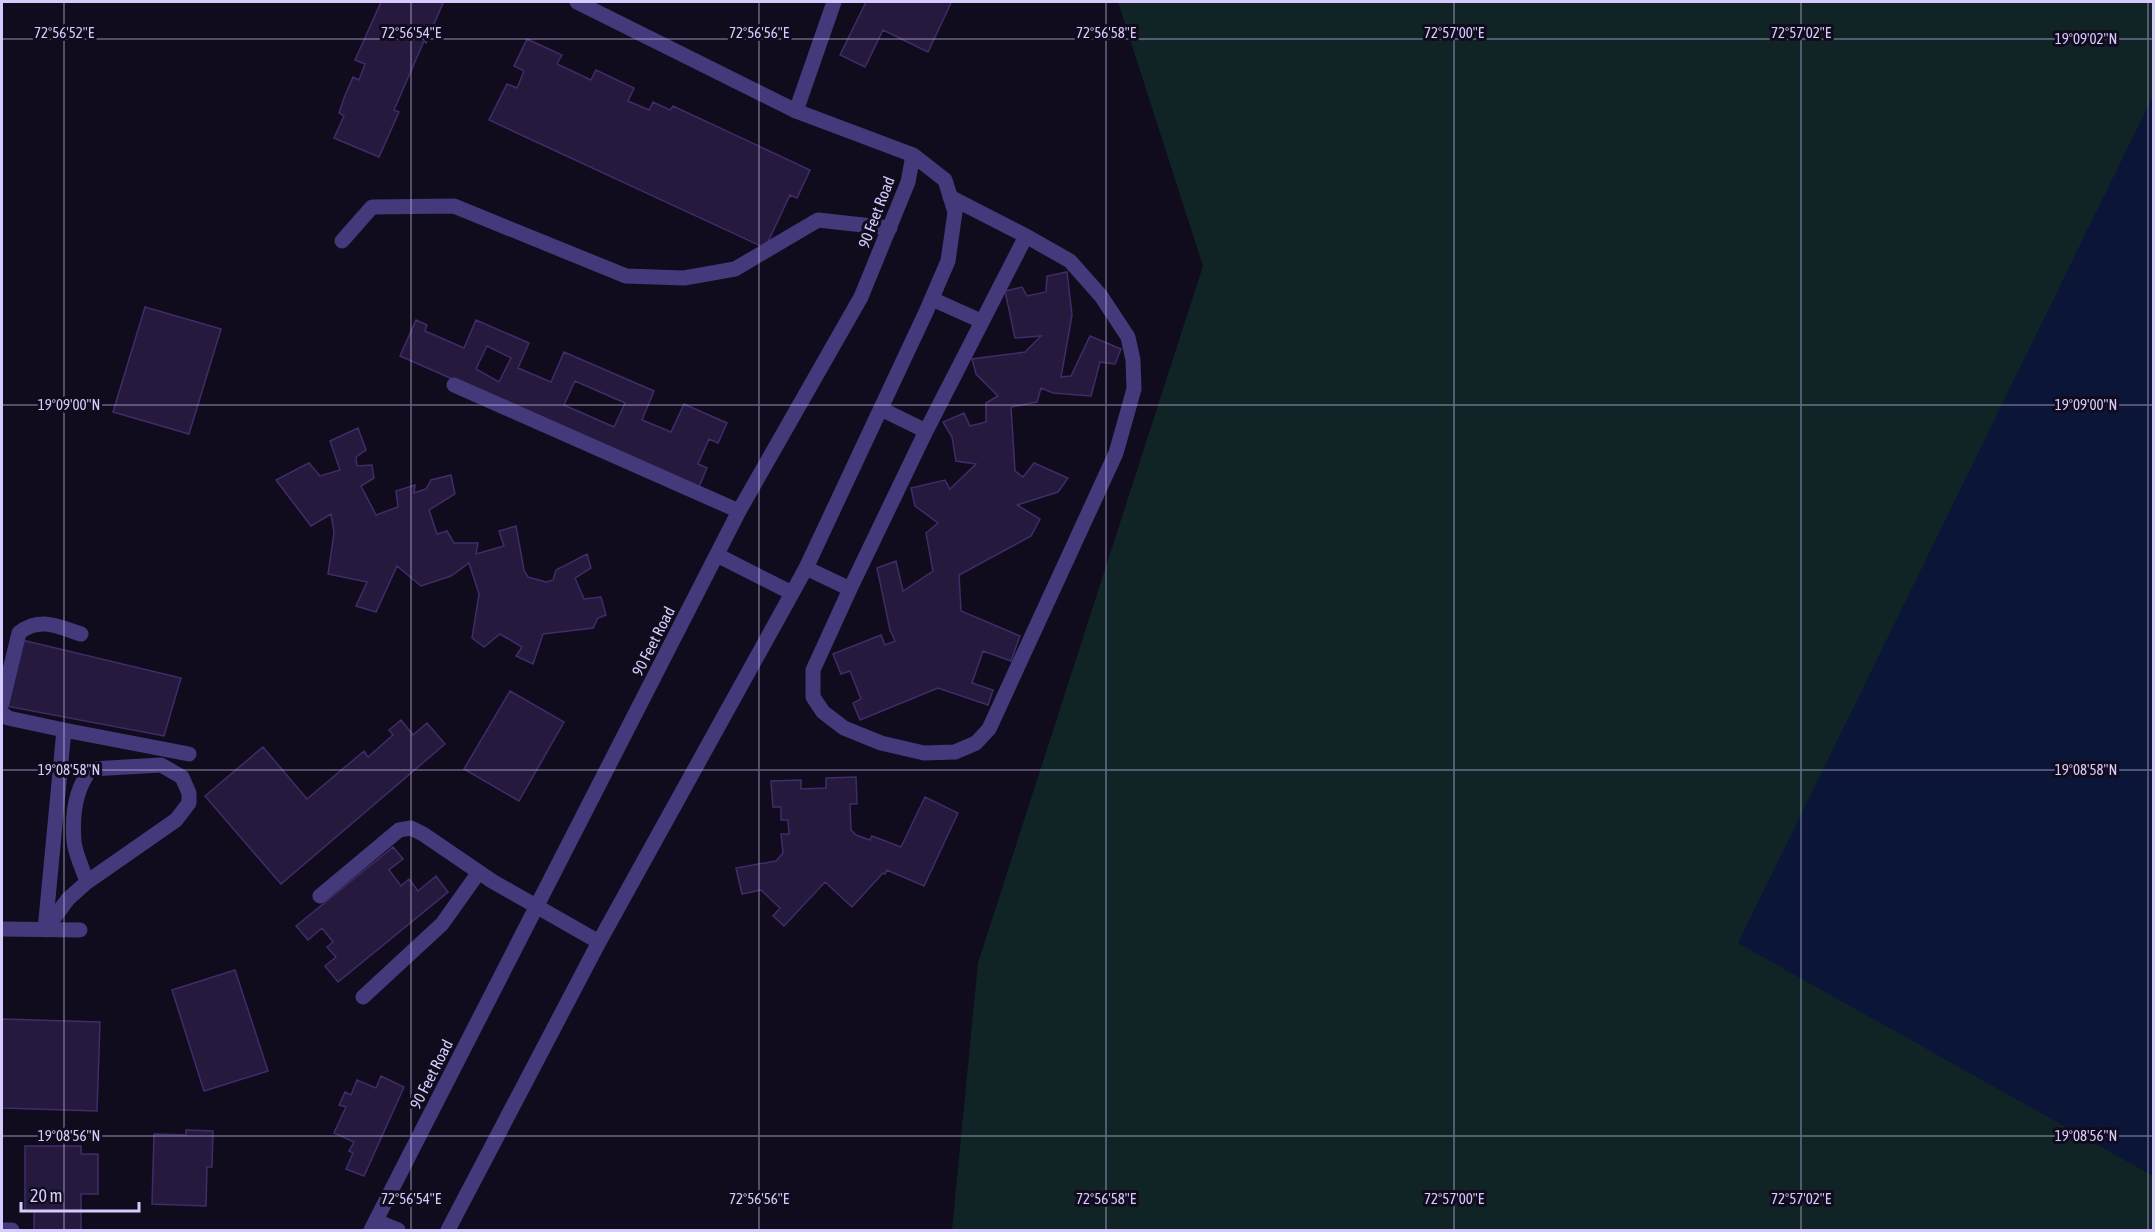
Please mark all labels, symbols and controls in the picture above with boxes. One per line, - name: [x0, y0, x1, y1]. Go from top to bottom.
- text: 72°56'52"E: [34, 24, 95, 41]
- text: 72°56'54"E: [381, 24, 442, 41]
- text: 72°56'56"E: [729, 24, 790, 41]
- text: 72°56'58"E: [1076, 24, 1137, 41]
- text: 72°57'00"E: [1424, 24, 1485, 41]
- text: 72°57'02"E: [1771, 24, 1832, 41]
- text: 19°09'02"N: [2055, 30, 2117, 47]
- street label: 90 Feet Road: [854, 174, 898, 250]
- text: 19°09'00"N: [38, 396, 100, 413]
- text: 19°09'00"N: [2055, 396, 2117, 413]
- street label: 90 Feet Road: [628, 603, 678, 679]
- text: 19°08'58"N: [38, 761, 100, 778]
- text: 19°08'58"N: [2055, 761, 2117, 778]
- street label: 90 Feet Road: [406, 1036, 456, 1112]
- text: 19°08'56"N: [38, 1127, 100, 1144]
- text: 19°08'56"N: [2055, 1127, 2117, 1144]
- scale bar: [21, 1175, 140, 1213]
- text: 20 m: [30, 1185, 62, 1206]
- text: 72°56'54"E: [381, 1190, 442, 1207]
- text: 72°56'56"E: [729, 1190, 790, 1207]
- text: 72°56'58"E: [1076, 1190, 1137, 1207]
- text: 72°57'00"E: [1424, 1190, 1485, 1207]
- text: 72°57'02"E: [1771, 1190, 1832, 1207]

